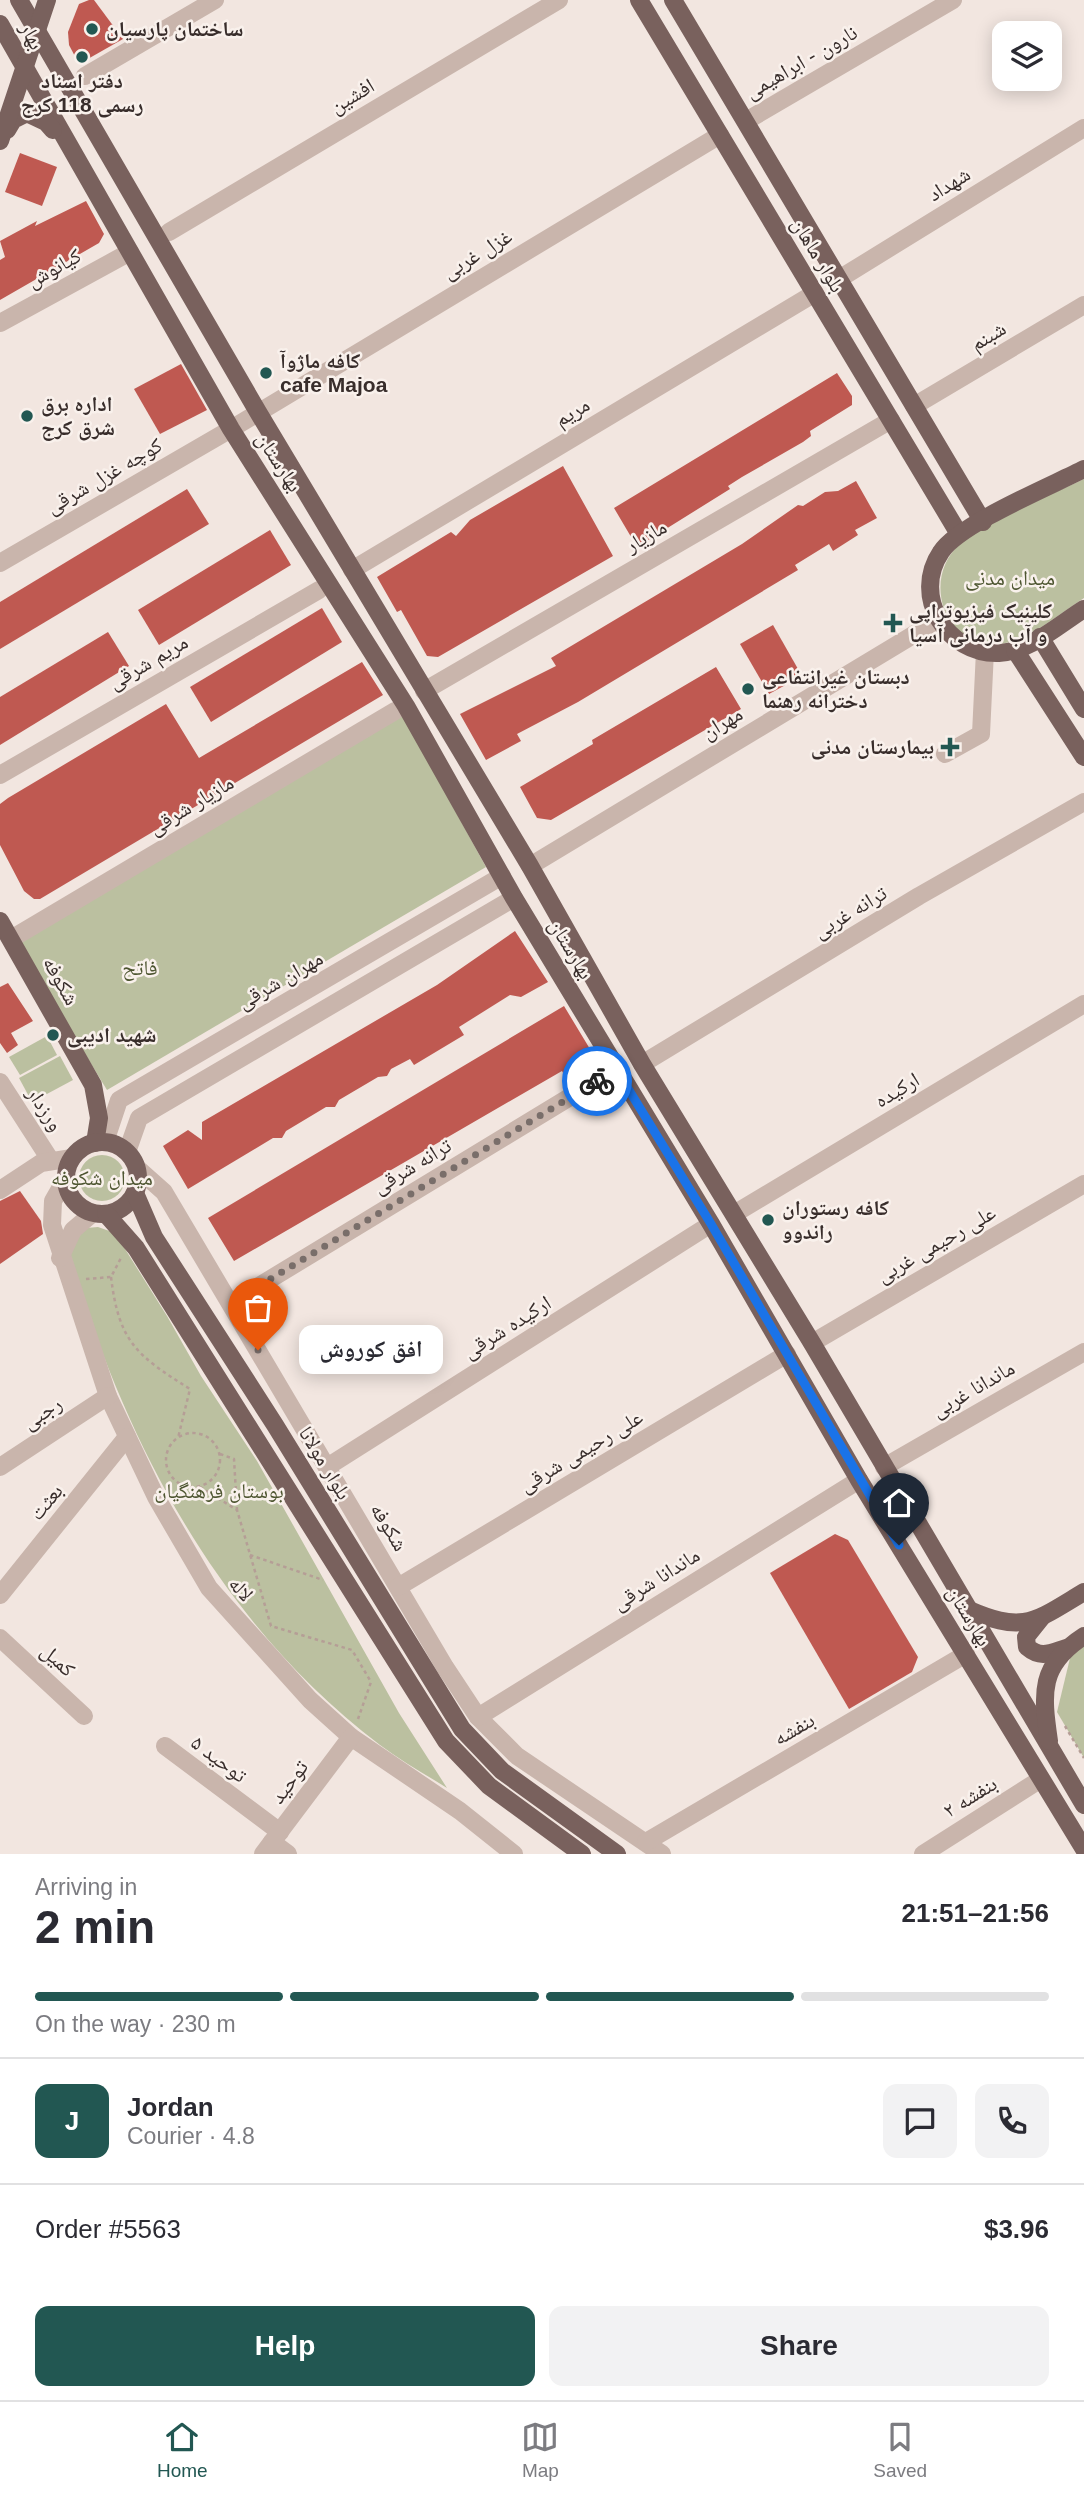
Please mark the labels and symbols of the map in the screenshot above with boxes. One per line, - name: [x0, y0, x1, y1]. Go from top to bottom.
- place label: ساختمان پارسیان: [106, 17, 243, 41]
- street label: بهار: [15, 18, 49, 54]
- street label: نارون - ابراهیمی: [741, 20, 862, 105]
- marker: ساختمان پارسیان: [84, 21, 100, 37]
- marker: دفتر اسناد رسمی 118 کرج: [74, 49, 90, 65]
- place label: دفتر اسناد رسمی 118 کرج: [21, 69, 143, 118]
- street label: افشین: [325, 73, 379, 119]
- street label: شهداد: [923, 162, 975, 206]
- street label: بلوار ماهان: [786, 213, 850, 297]
- street label: غزل غربی: [438, 224, 517, 285]
- street label: کیانوش: [23, 243, 86, 294]
- street label: شبنم: [966, 316, 1011, 358]
- place label: کافه ماژوآ cafe Majoa: [279, 349, 388, 396]
- marker: کافه ماژوآ cafe Majoa: [258, 365, 274, 381]
- place label: اداره برق شرق کرج: [41, 392, 115, 441]
- street label: مریم: [550, 392, 595, 433]
- marker: اداره برق شرق کرج: [19, 408, 35, 424]
- street label: بهارستان: [251, 428, 307, 496]
- street label: کوچه غزل شرقی: [42, 433, 167, 520]
- street label: مازیار: [620, 515, 671, 557]
- park label: میدان مدنی: [965, 566, 1055, 591]
- place label: کلینیک فیزیوتراپی و آب درمانی آسیا: [909, 599, 1052, 648]
- marker: کلینیک فیزیوتراپی و آب درمانی آسیا: [883, 613, 903, 633]
- street label: مریم شرقی: [104, 630, 193, 696]
- place label: دبستان غیرانتفاعی دخترانه رهنما: [762, 665, 910, 713]
- marker: دبستان غیرانتفاعی دخترانه رهنما: [740, 681, 756, 697]
- street label: مهران: [697, 702, 747, 744]
- place label: بیمارستان مدنی: [811, 735, 934, 760]
- marker: بیمارستان مدنی: [940, 737, 960, 757]
- street label: مازیار شرقی: [144, 770, 238, 841]
- street label: ترانه غربی: [809, 881, 891, 944]
- street label: بهارستان: [544, 914, 598, 984]
- street label: مهران شرقی: [233, 946, 328, 1015]
- street label: شکوفه: [39, 953, 84, 1009]
- park label: فاتح: [122, 956, 158, 981]
- place label: شهید ادیبی: [67, 1023, 157, 1048]
- marker: شهید ادیبی: [45, 1027, 61, 1043]
- courier: [562, 1046, 632, 1116]
- street label: ارکیده: [870, 1067, 923, 1112]
- street label: ورزدار: [22, 1082, 68, 1135]
- street label: ترانه شرقی: [368, 1133, 456, 1200]
- park label: میدان شکوفه: [51, 1166, 153, 1190]
- place label: کافه رستوران راندوو: [782, 1196, 889, 1243]
- street label: علی رحیمی غربی: [872, 1200, 1001, 1289]
- marker: کافه رستوران راندوو: [760, 1212, 776, 1228]
- pin: [228, 1278, 288, 1350]
- street label: ارکیده شرقی: [459, 1291, 556, 1364]
- callout: افق کوروش: [300, 1326, 444, 1374]
- street label: ماندانا غربی: [927, 1356, 1019, 1423]
- street label: رجبی: [18, 1391, 67, 1435]
- street label: علی رحیمی شرقی: [515, 1405, 648, 1498]
- street label: بلوار مولانا: [294, 1422, 356, 1504]
- pin: [869, 1473, 929, 1545]
- street label: بعثت: [24, 1479, 67, 1525]
- park label: بوستان فرهنگیان: [154, 1479, 284, 1503]
- street label: شکوفه: [366, 1499, 413, 1555]
- street label: ماندانا شرقی: [608, 1543, 704, 1616]
- street label: لاله: [225, 1572, 258, 1606]
- street label: بهارستان: [942, 1581, 996, 1651]
- street label: کمیل: [35, 1638, 80, 1682]
- street label: بنفشه: [769, 1708, 819, 1750]
- street label: توحید ۵: [187, 1730, 251, 1787]
- street label: توحید: [265, 1756, 312, 1808]
- street label: بنفشه ۲: [939, 1771, 1001, 1822]

